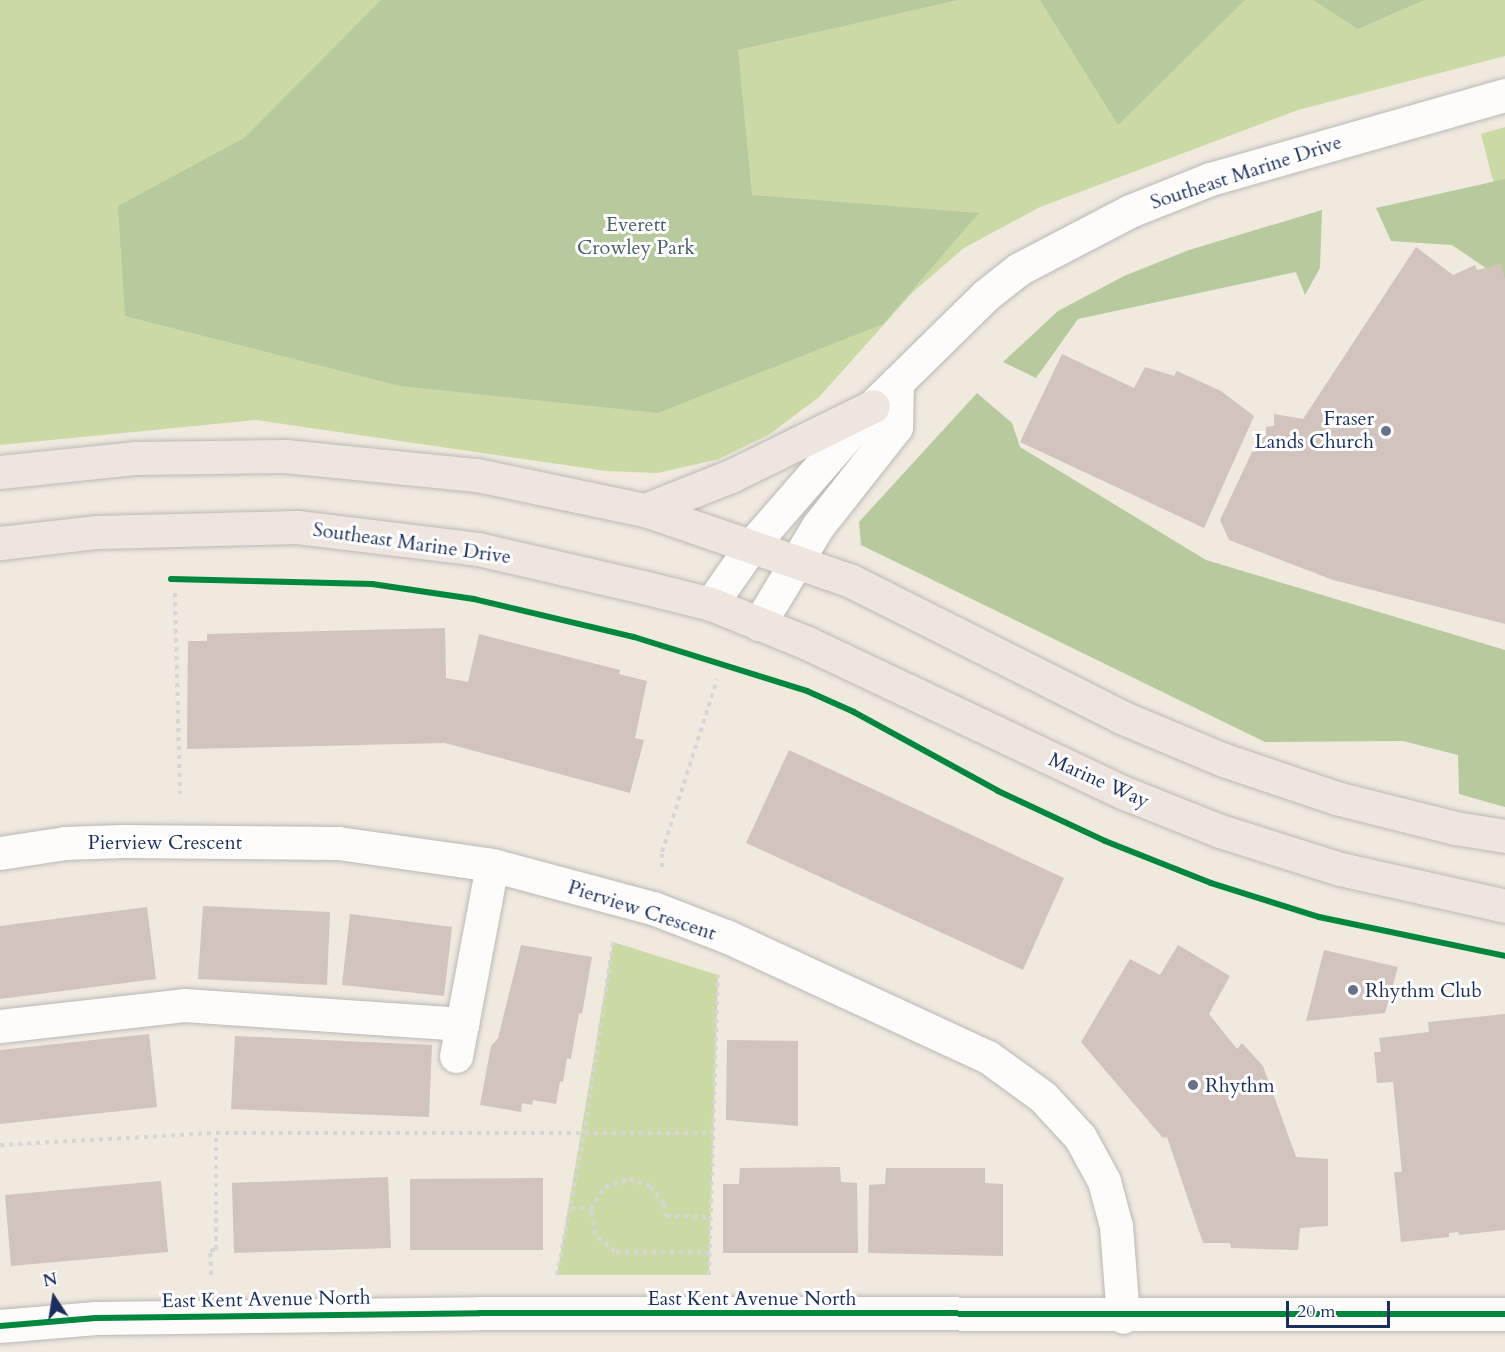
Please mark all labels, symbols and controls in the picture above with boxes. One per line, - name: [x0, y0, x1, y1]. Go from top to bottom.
- street label: Southeast Marine Drive: [1147, 130, 1345, 214]
- park label: Everett Crowley Park: [577, 212, 695, 259]
- place label: Fraser Lands Church: [1255, 407, 1374, 454]
- marker: Fraser Lands Church: [1379, 424, 1393, 438]
- street label: Southeast Marine Drive: [311, 517, 513, 569]
- street label: Marine Way: [1045, 747, 1153, 813]
- street label: Pierview Crescent: [88, 830, 242, 854]
- street label: Pierview Crescent: [565, 875, 719, 945]
- place label: Rhythm Club: [1365, 978, 1482, 1002]
- marker: Rhythm Club: [1346, 983, 1360, 997]
- place label: Rhythm: [1205, 1073, 1275, 1097]
- marker: Rhythm: [1186, 1078, 1200, 1092]
- north arrow: [24, 1268, 84, 1328]
- text: N: [41, 1268, 59, 1293]
- street label: East Kent Avenue North: [161, 1285, 371, 1313]
- street label: East Kent Avenue North: [647, 1286, 857, 1310]
- scale bar: [1289, 1289, 1392, 1327]
- text: 20 m: [1297, 1299, 1336, 1324]

